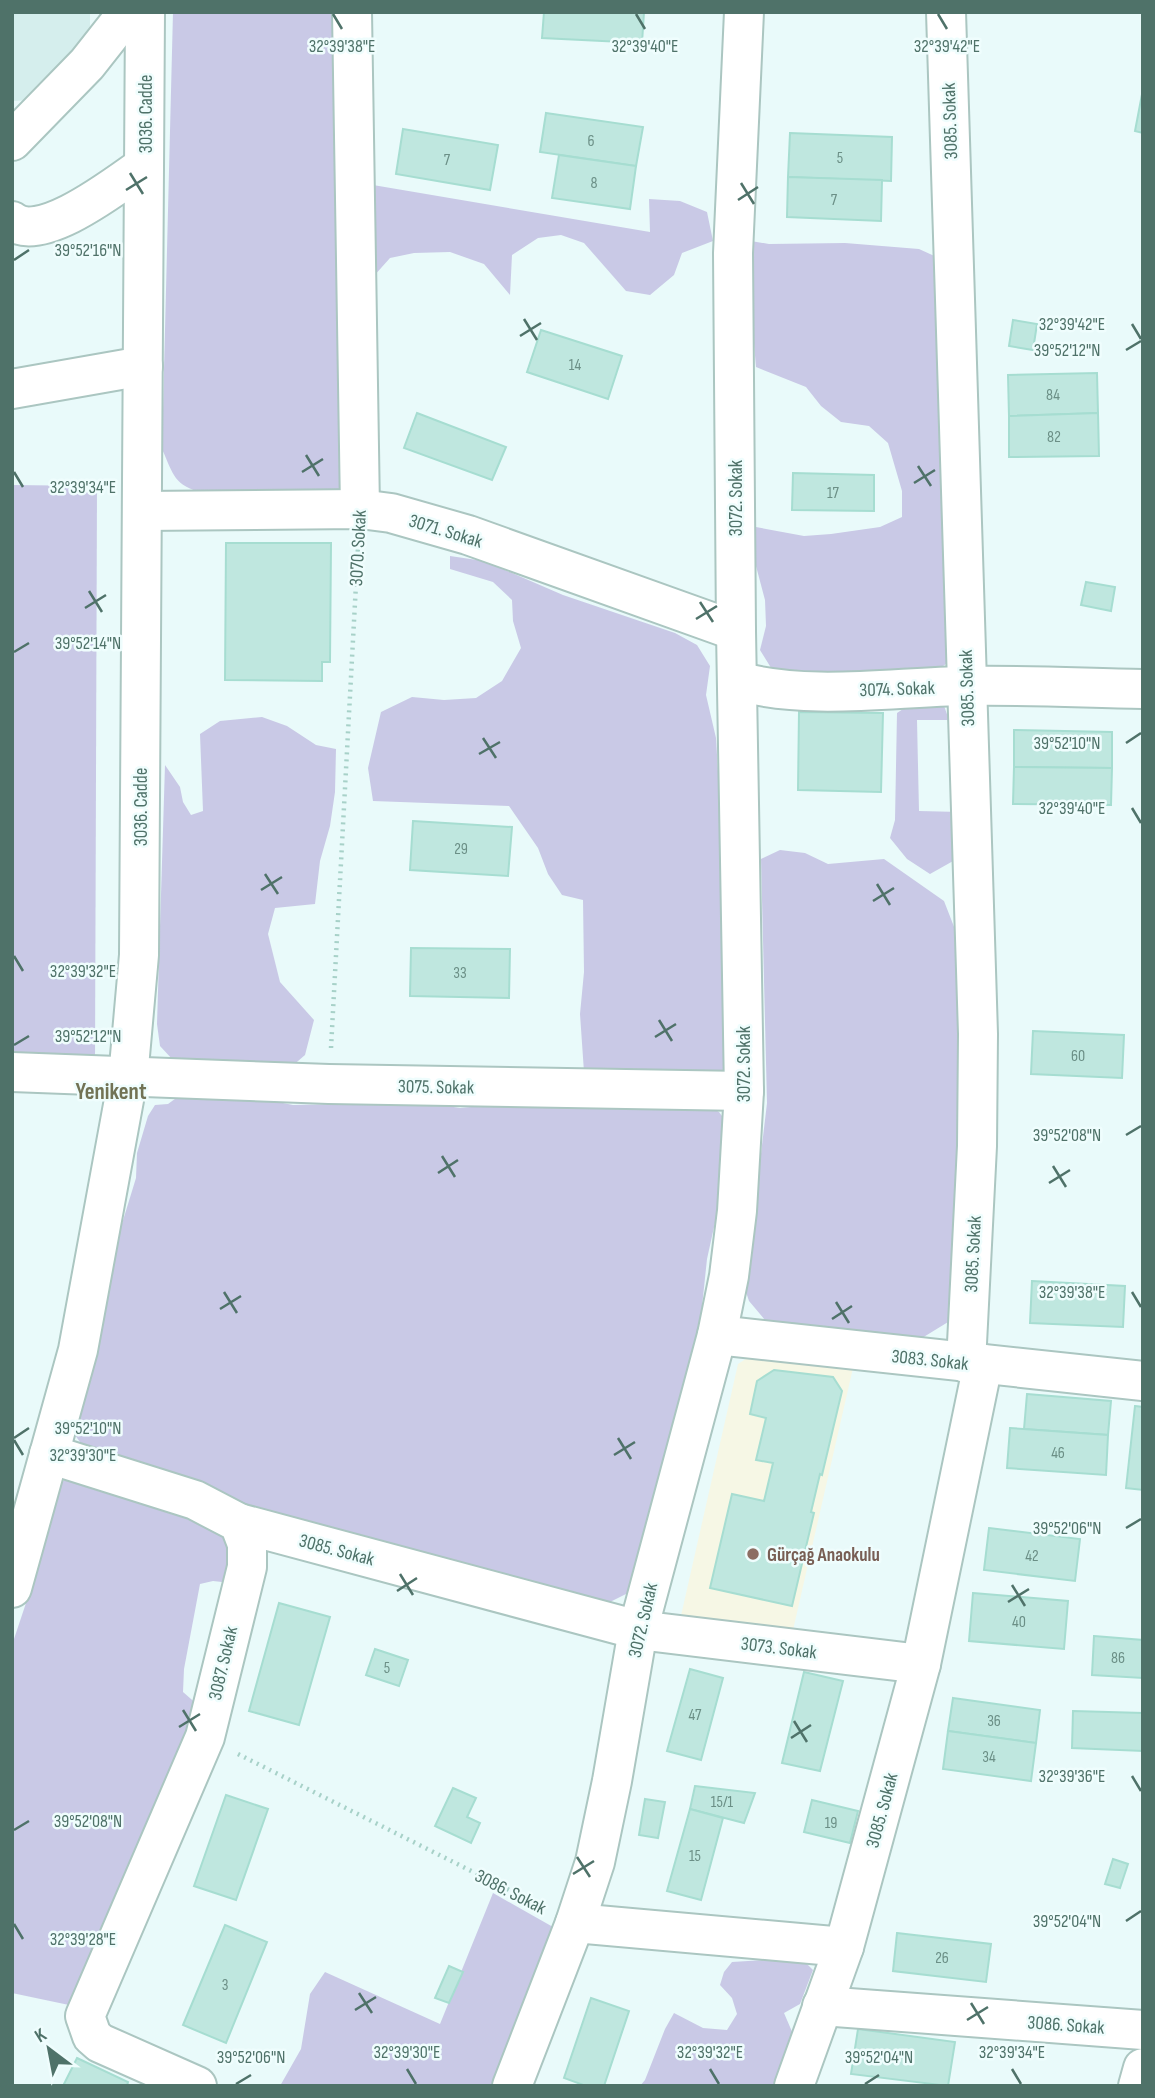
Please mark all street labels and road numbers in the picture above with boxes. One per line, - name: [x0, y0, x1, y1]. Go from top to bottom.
- street label: 3036. Cadde: [135, 75, 158, 153]
- street label: 3085. Sokak: [938, 81, 963, 160]
- street label: 3072. Sokak: [725, 459, 748, 536]
- street label: 3070. Sokak: [345, 509, 372, 587]
- street label: 3071. Sokak: [406, 509, 486, 554]
- street label: 3085. Sokak: [955, 648, 980, 727]
- street label: 3074. Sokak: [859, 677, 936, 702]
- street label: 3036. Cadde: [130, 768, 153, 846]
- street label: 3072. Sokak: [733, 1025, 756, 1102]
- street label: 3075. Sokak: [398, 1075, 475, 1100]
- street label: 3085. Sokak: [960, 1214, 987, 1293]
- street label: 3083. Sokak: [890, 1345, 970, 1376]
- street label: 3085. Sokak: [297, 1529, 377, 1572]
- street label: 3072. Sokak: [624, 1580, 663, 1660]
- street label: 3087. Sokak: [204, 1623, 243, 1702]
- street label: 3073. Sokak: [739, 1632, 819, 1665]
- street label: 3085. Sokak: [861, 1770, 904, 1850]
- street label: 3086. Sokak: [471, 1865, 551, 1920]
- street label: 3086. Sokak: [1027, 2011, 1106, 2040]

